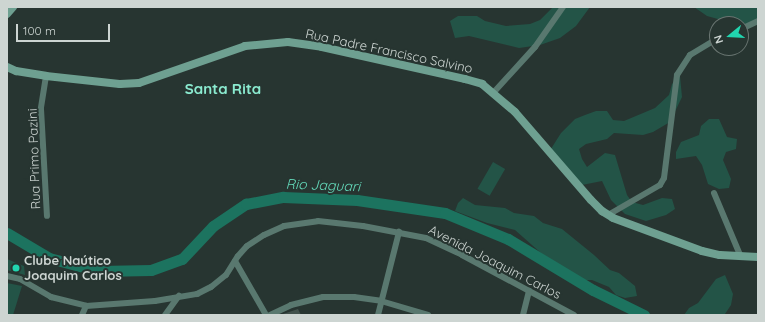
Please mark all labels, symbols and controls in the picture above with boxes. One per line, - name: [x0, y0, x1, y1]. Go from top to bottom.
- scale bar: [18, 16, 112, 42]
- north arrow: [709, 16, 749, 56]
- text: 100 m: [23, 23, 56, 38]
- street label: Rua Padre Francisco Salvino: [304, 26, 474, 76]
- text: N: [711, 33, 726, 45]
- district label: Santa Rita: [185, 80, 261, 98]
- street label: Rua Primo Pazini: [24, 108, 44, 210]
- water label: Rio Jaguari: [285, 175, 361, 195]
- street label: Avenida Joaquim Carlos: [426, 222, 564, 302]
- place label: Clube Naútico Joaquim Carlos: [24, 253, 122, 284]
- marker: Clube Naútico Joaquim Carlos: [11, 263, 21, 273]

